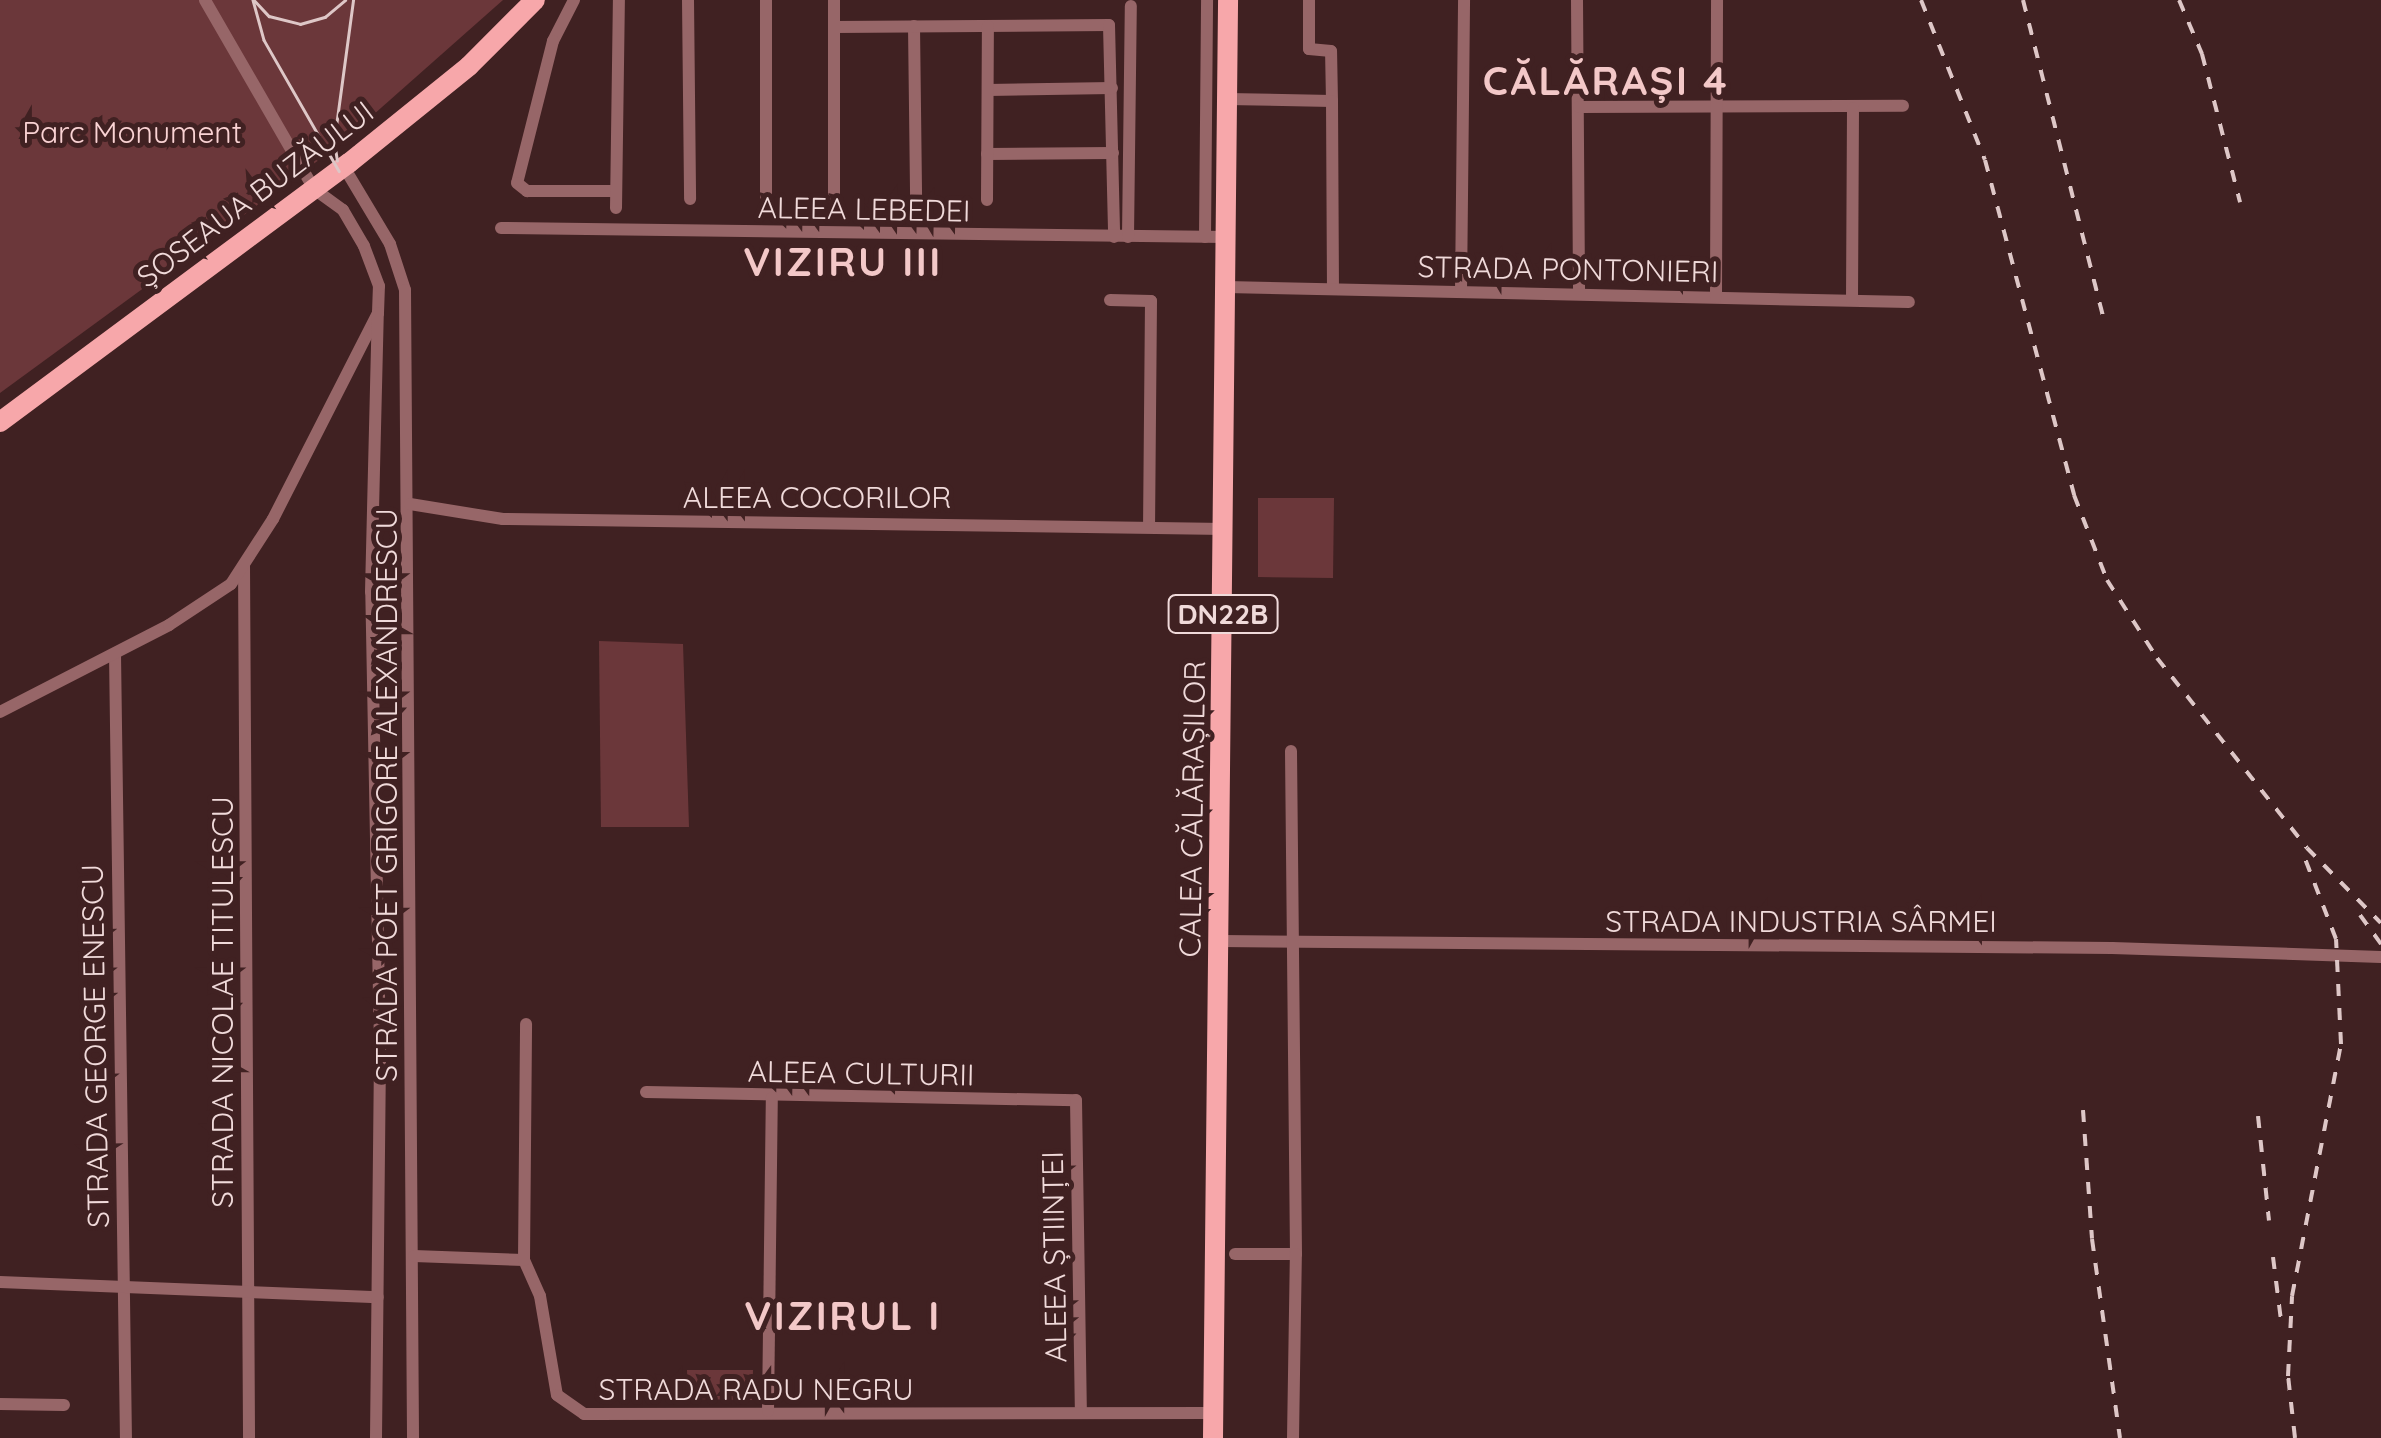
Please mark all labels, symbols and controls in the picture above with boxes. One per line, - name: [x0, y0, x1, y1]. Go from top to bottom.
- district label: CĂLĂRAȘI 4: [1483, 56, 1729, 104]
- street label: ȘOSEAUA BUZĂULUI: [130, 93, 380, 295]
- park label: Parc Monument: [22, 114, 242, 150]
- street label: ALEEA LEBEDEI: [757, 189, 971, 229]
- district label: VIZIRU III: [743, 237, 943, 285]
- street label: STRADA PONTONIERI: [1417, 248, 1719, 290]
- street label: ALEEA COCORILOR: [683, 479, 951, 515]
- street label: STRADA POET GRIGORE ALEXANDRESCU: [368, 508, 404, 1082]
- road number: DN22B: [1166, 591, 1280, 637]
- street label: CALEA CĂLĂRAȘILOR: [1171, 660, 1213, 958]
- street label: STRADA NICOLAE TITULESCU: [204, 796, 240, 1208]
- street label: STRADA GEORGE ENESCU: [74, 864, 116, 1228]
- street label: STRADA INDUSTRIA SÂRMEI: [1605, 903, 1997, 939]
- street label: ALEEA CULTURII: [747, 1053, 975, 1093]
- street label: ALEEA ȘTIINȚEI: [1034, 1151, 1074, 1363]
- district label: VIZIRUL I: [744, 1291, 942, 1339]
- street label: STRADA RADU NEGRU: [598, 1371, 914, 1407]

